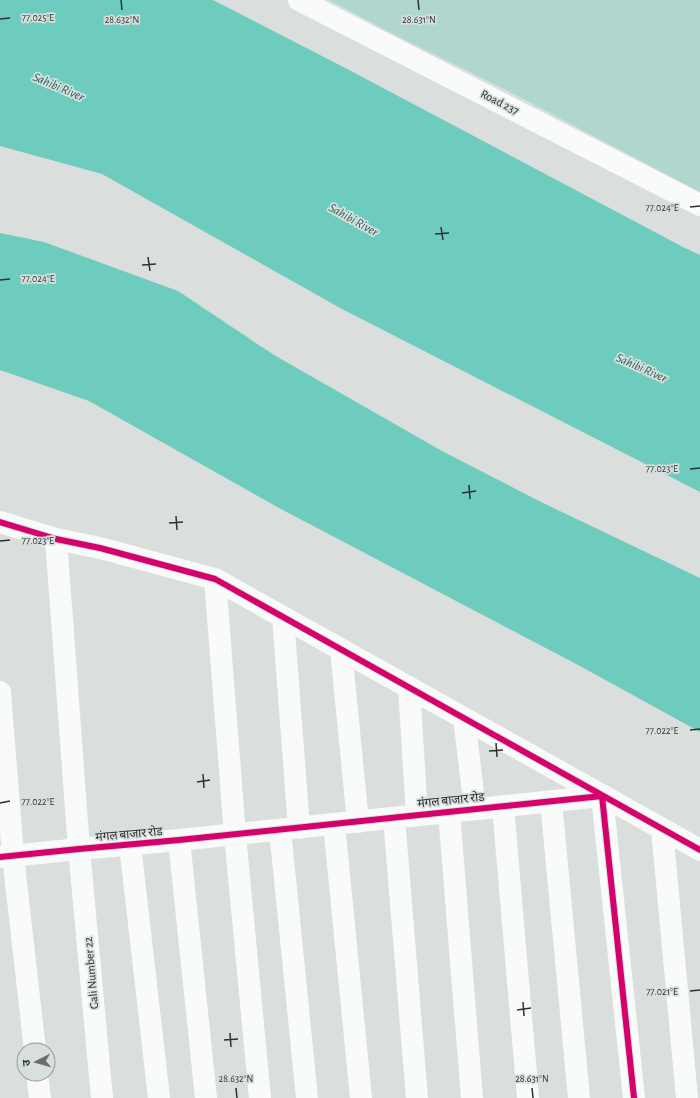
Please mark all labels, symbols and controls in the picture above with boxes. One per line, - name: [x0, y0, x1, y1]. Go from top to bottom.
- text: 77.025°E: [22, 13, 54, 23]
- text: 28.632°N: [105, 15, 139, 25]
- text: 28.631°N: [402, 15, 436, 25]
- water label: Sahibi River: [31, 71, 87, 104]
- street label: Road 237: [479, 87, 521, 117]
- water label: Sahibi River: [326, 201, 381, 240]
- text: 77.024°E: [645, 203, 679, 213]
- text: 77.024°E: [21, 274, 55, 284]
- water label: Sahibi River: [614, 351, 670, 386]
- text: 77.023°E: [646, 464, 678, 474]
- text: 77.023°E: [22, 536, 54, 546]
- text: 77.022°E: [646, 726, 679, 736]
- street label: मंगल बाजार रोड: [417, 788, 486, 809]
- text: 77.022°E: [22, 797, 55, 807]
- street label: मंगल बाजार रोड: [95, 823, 164, 843]
- street label: Gali Number 22: [82, 936, 100, 1010]
- text: 77.021°E: [646, 987, 678, 997]
- north arrow: [16, 1042, 56, 1082]
- text: उ: [21, 1059, 32, 1067]
- text: 28.632°N: [219, 1074, 253, 1084]
- text: 28.631°N: [515, 1074, 549, 1084]

